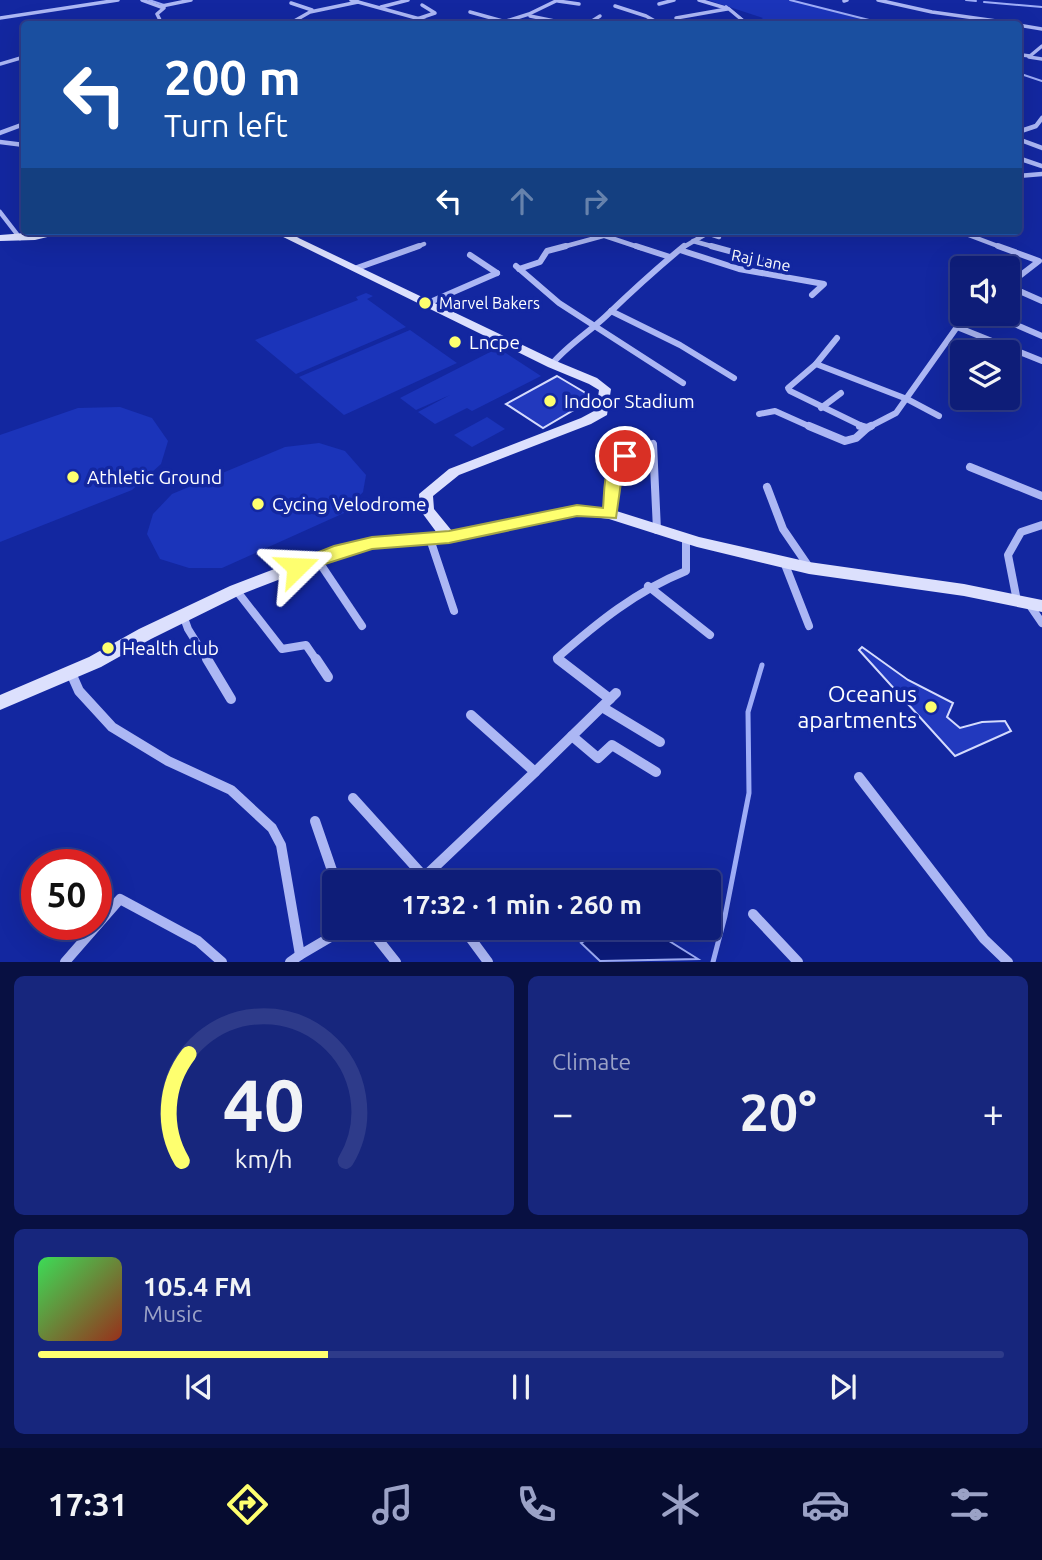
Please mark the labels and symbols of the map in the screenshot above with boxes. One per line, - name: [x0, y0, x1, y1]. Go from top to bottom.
- street label: Raj Lane: [730, 245, 792, 275]
- place label: Marvel Bakers: [439, 294, 540, 312]
- marker: Marvel Bakers: [417, 295, 433, 311]
- place label: Lncpe: [469, 331, 520, 353]
- marker: Lncpe: [447, 334, 463, 350]
- place label: Indoor Stadium: [564, 390, 695, 412]
- marker: Indoor Stadium: [542, 393, 558, 409]
- pin: [595, 426, 655, 486]
- place label: Athletic Ground: [87, 466, 222, 488]
- marker: Athletic Ground: [65, 469, 81, 485]
- place label: Cycing Velodrome: [272, 493, 427, 515]
- marker: Cycing Velodrome: [250, 496, 266, 512]
- position arrow: [260, 530, 334, 604]
- place label: Health club: [122, 637, 219, 659]
- marker: Health club: [100, 640, 116, 656]
- place label: Oceanus apartments: [797, 681, 917, 732]
- marker: Oceanus apartments: [923, 699, 939, 715]
- speed limit sign: 50: [21, 849, 112, 940]

